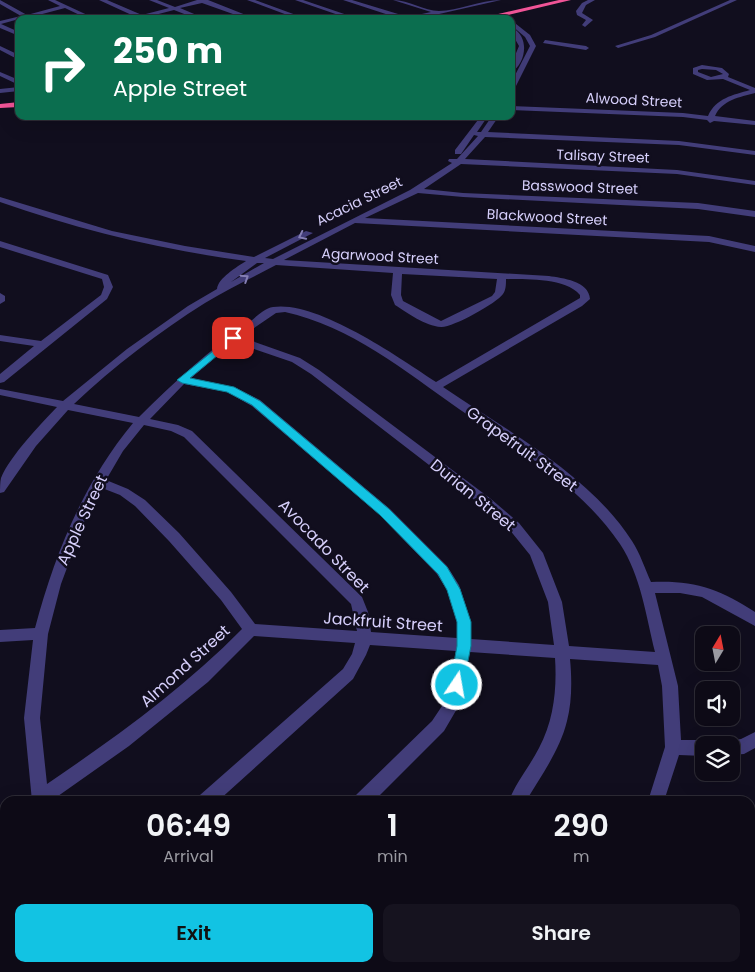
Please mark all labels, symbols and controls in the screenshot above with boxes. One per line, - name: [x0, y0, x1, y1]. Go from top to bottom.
- text: 250 m: [113, 26, 223, 75]
- icon: right: [30, 35, 95, 100]
- text: Apple Street: [113, 73, 247, 104]
- street label: Alwood Street: [585, 87, 683, 113]
- street label: Talisay Street: [556, 144, 650, 168]
- street label: Acacia Street: [313, 172, 405, 230]
- street label: Basswood Street: [522, 175, 638, 199]
- street label: Blackwood Street: [486, 204, 608, 230]
- one-way arrow: [298, 230, 307, 240]
- street label: Agarwood Street: [321, 243, 439, 269]
- one-way arrow: [240, 275, 249, 284]
- pin: [212, 317, 254, 359]
- icon: arrive: [219, 324, 247, 352]
- street label: Grapefruit Street: [462, 401, 582, 497]
- street label: Durian Street: [425, 453, 521, 537]
- street label: Apple Street: [51, 471, 113, 569]
- street label: Avocado Street: [273, 494, 375, 598]
- street label: Jackfruit Street: [323, 606, 444, 638]
- street label: Almond Street: [135, 619, 235, 713]
- north arrow: [695, 626, 740, 671]
- map controls: [695, 626, 740, 781]
- position arrow: [430, 658, 482, 710]
- button: sound: [695, 681, 740, 726]
- button: layers: [695, 736, 740, 781]
- text: 06:49: [146, 804, 231, 847]
- text: 1: [387, 804, 398, 847]
- text: 290: [554, 804, 609, 847]
- text: Arrival: [163, 845, 214, 868]
- text: min: [377, 845, 408, 868]
- text: m: [573, 845, 590, 868]
- button: Exit: [15, 904, 373, 962]
- button: Share: [383, 904, 740, 962]

